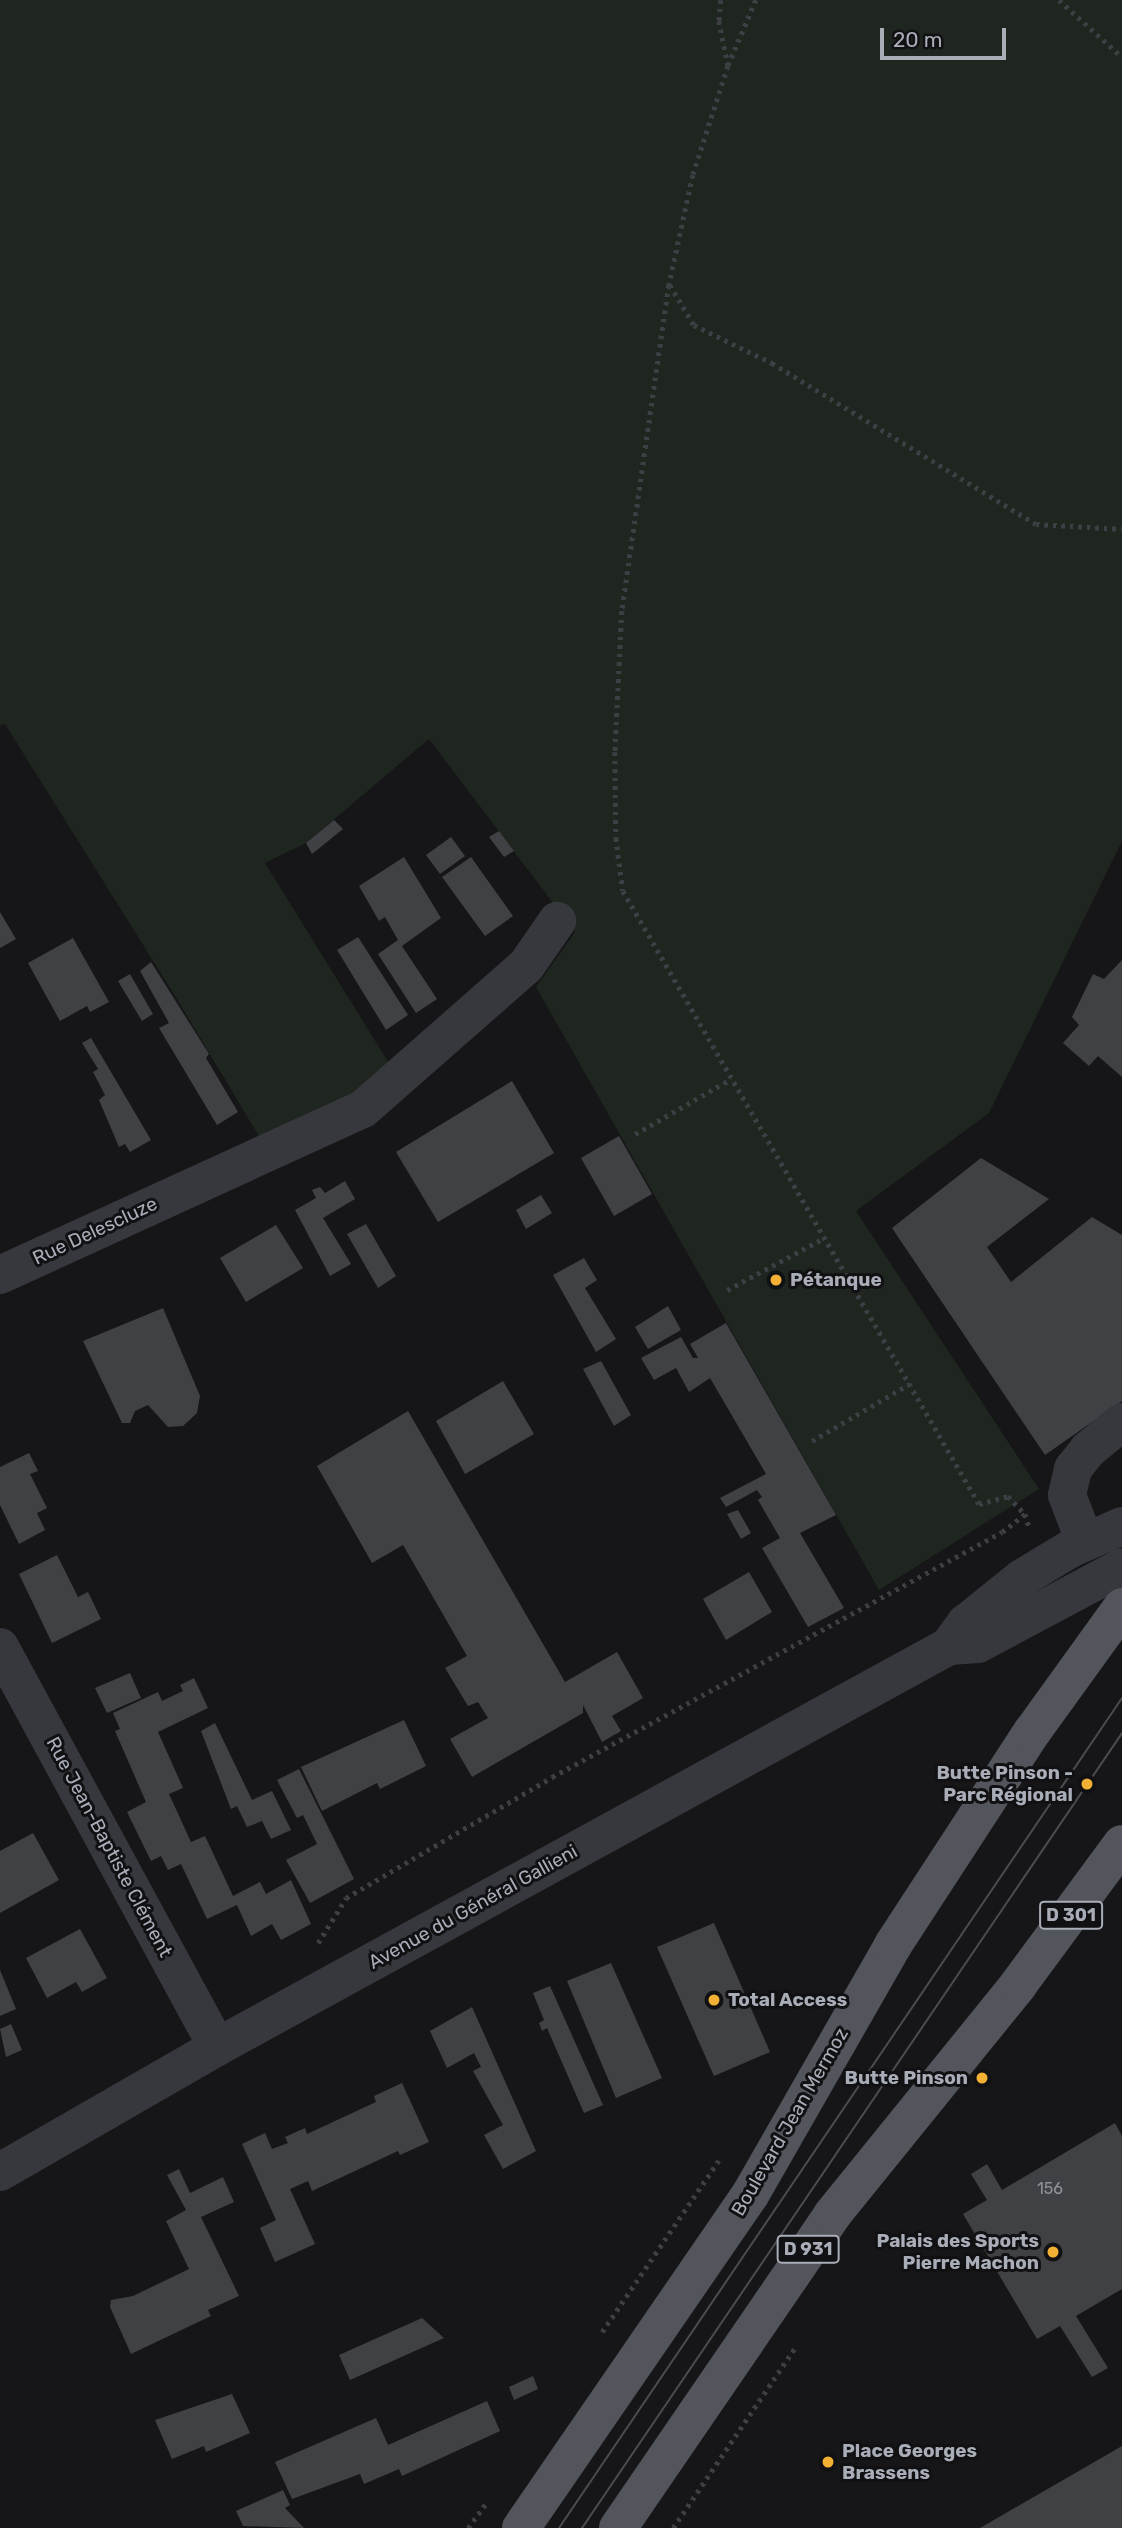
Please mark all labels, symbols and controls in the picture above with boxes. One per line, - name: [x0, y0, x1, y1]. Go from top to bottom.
- scale bar: [884, 14, 1010, 58]
- text: 20 m: [893, 27, 942, 52]
- street label: Rue Delescluze: [29, 1192, 161, 1270]
- place label: Pétanque: [790, 1269, 882, 1291]
- marker: Pétanque: [768, 1272, 784, 1288]
- street label: Rue Jean-Baptiste Clément: [41, 1733, 177, 1961]
- place label: Butte Pinson - Parc Régional: [936, 1762, 1073, 1806]
- marker: Butte Pinson - Parc Régional: [1079, 1776, 1095, 1792]
- street label: Avenue du Général Gallieni: [365, 1840, 581, 1974]
- road number: D 301: [1038, 1900, 1104, 1929]
- place label: Total Access: [728, 1989, 848, 2011]
- marker: Total Access: [706, 1992, 722, 2008]
- street label: Boulevard Jean Mermoz: [727, 2024, 853, 2220]
- place label: Butte Pinson: [845, 2067, 968, 2089]
- marker: Butte Pinson: [974, 2070, 990, 2086]
- house number: 156: [1037, 2179, 1063, 2199]
- place label: Palais des Sports Pierre Machon: [877, 2230, 1039, 2274]
- road number: D 931: [776, 2234, 840, 2264]
- marker: Palais des Sports Pierre Machon: [1045, 2244, 1061, 2260]
- place label: Place Georges Brassens: [842, 2440, 977, 2484]
- marker: Place Georges Brassens: [820, 2454, 836, 2470]

